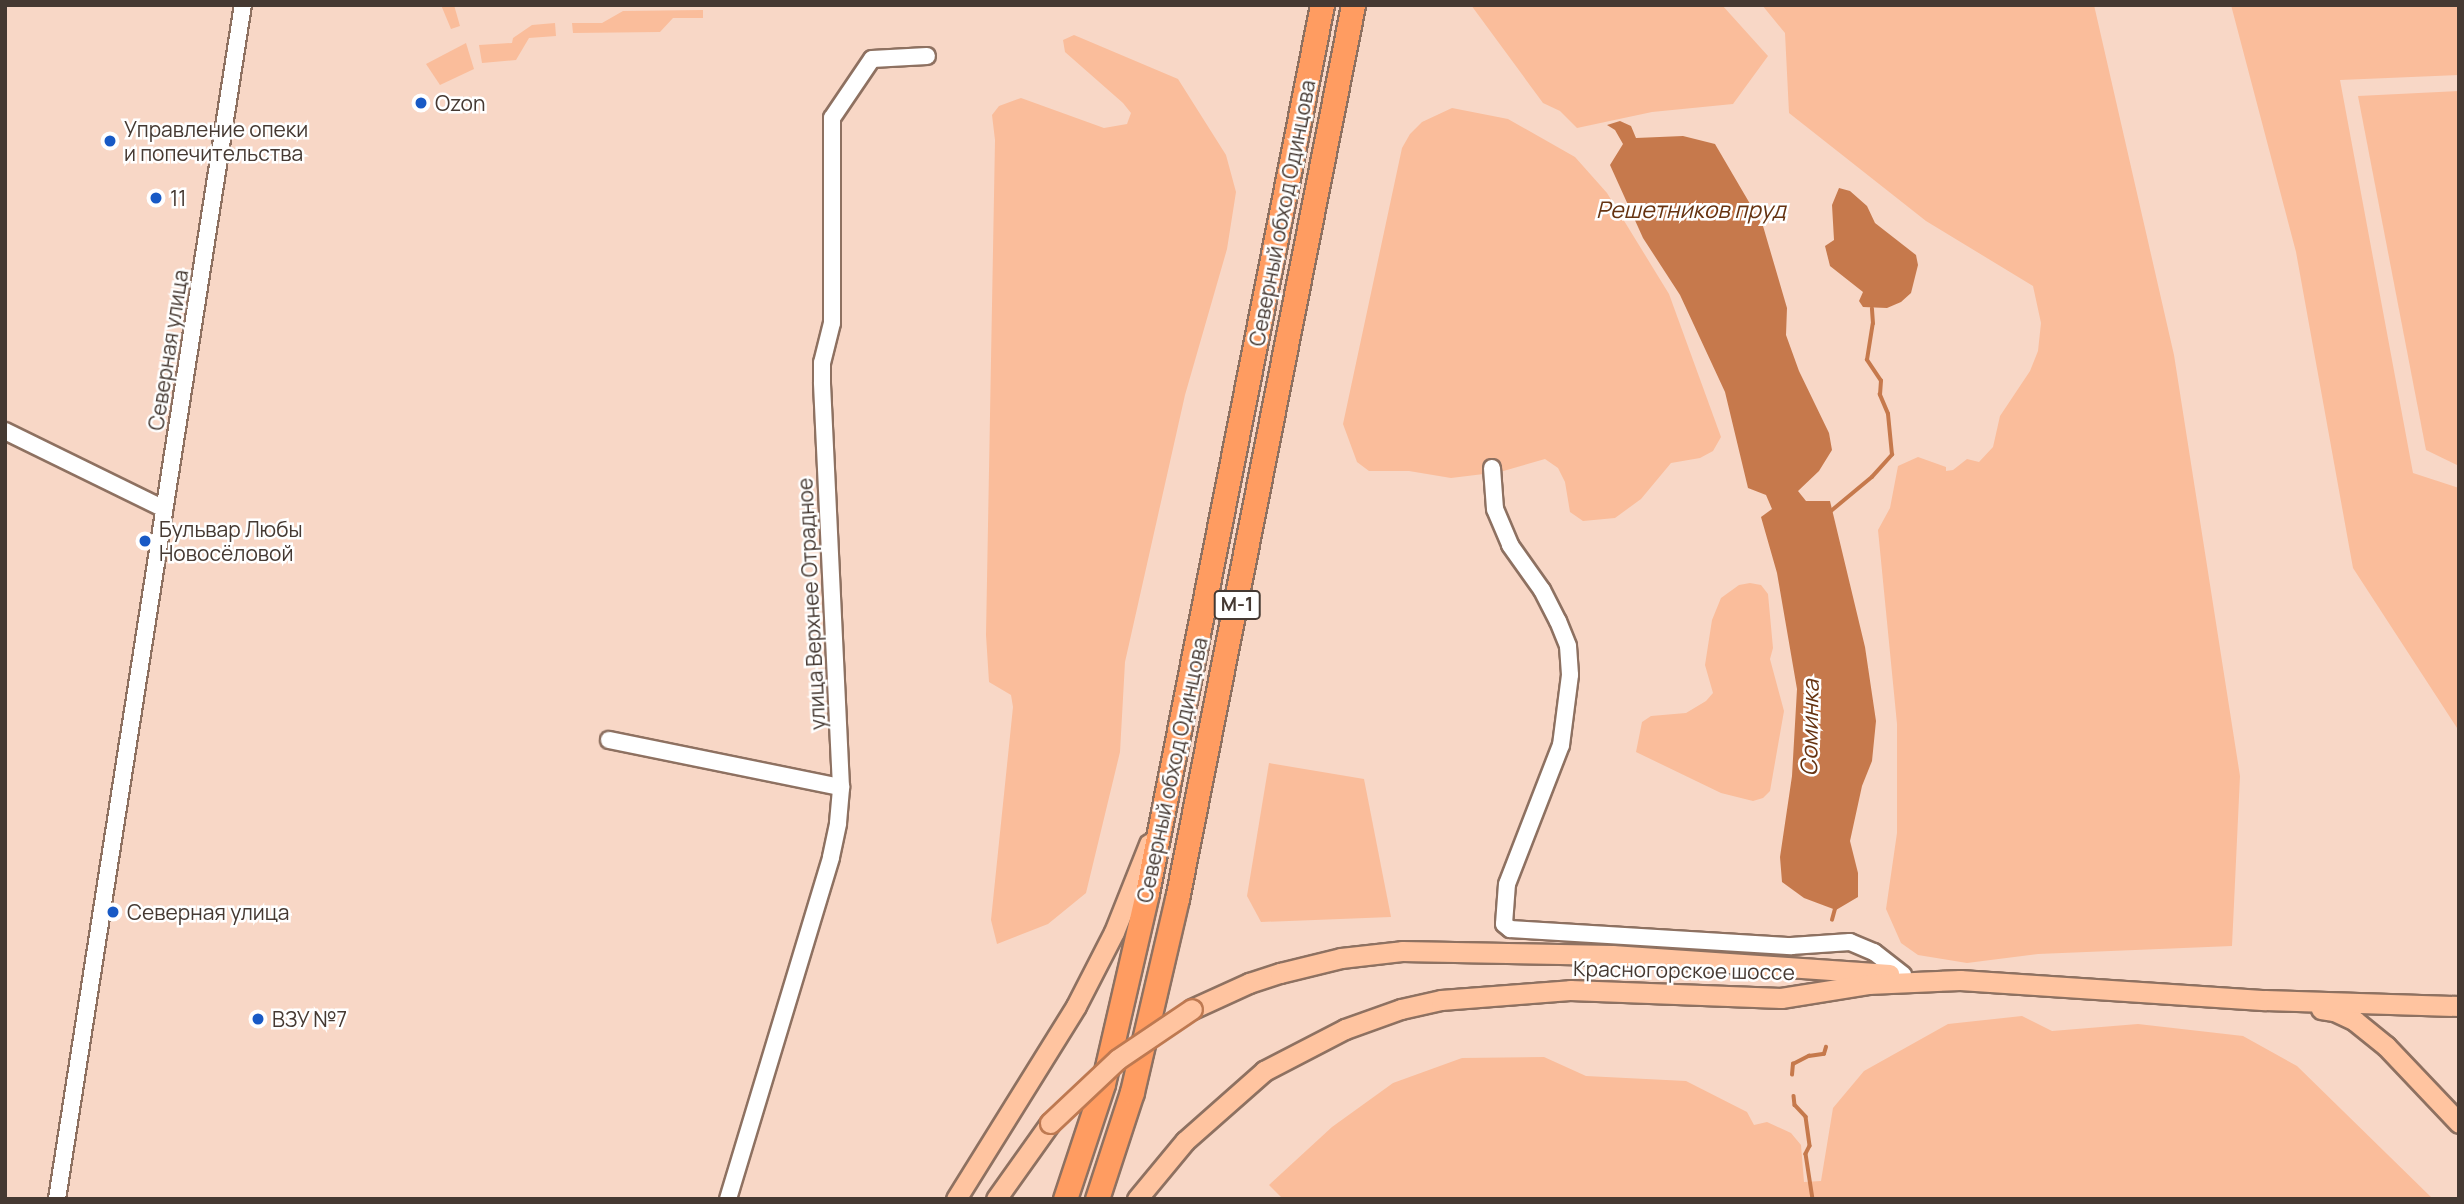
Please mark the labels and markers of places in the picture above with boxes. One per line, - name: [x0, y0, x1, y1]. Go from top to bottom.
- place label: Ozon: [435, 90, 485, 116]
- marker: Ozon: [413, 95, 429, 111]
- place label: Управление опеки и попечительства: [124, 116, 308, 166]
- marker: Управление опеки и попечительства: [102, 133, 118, 149]
- place label: 11: [170, 185, 186, 211]
- marker: 11: [148, 190, 164, 206]
- place label: Бульвар Любы Новосёловой: [159, 516, 302, 566]
- marker: Бульвар Любы Новосёловой: [137, 533, 153, 549]
- place label: Северная улица: [127, 899, 289, 925]
- marker: Северная улица: [105, 904, 121, 920]
- place label: ВЗУ №7: [272, 1006, 348, 1032]
- marker: ВЗУ №7: [250, 1011, 266, 1027]

